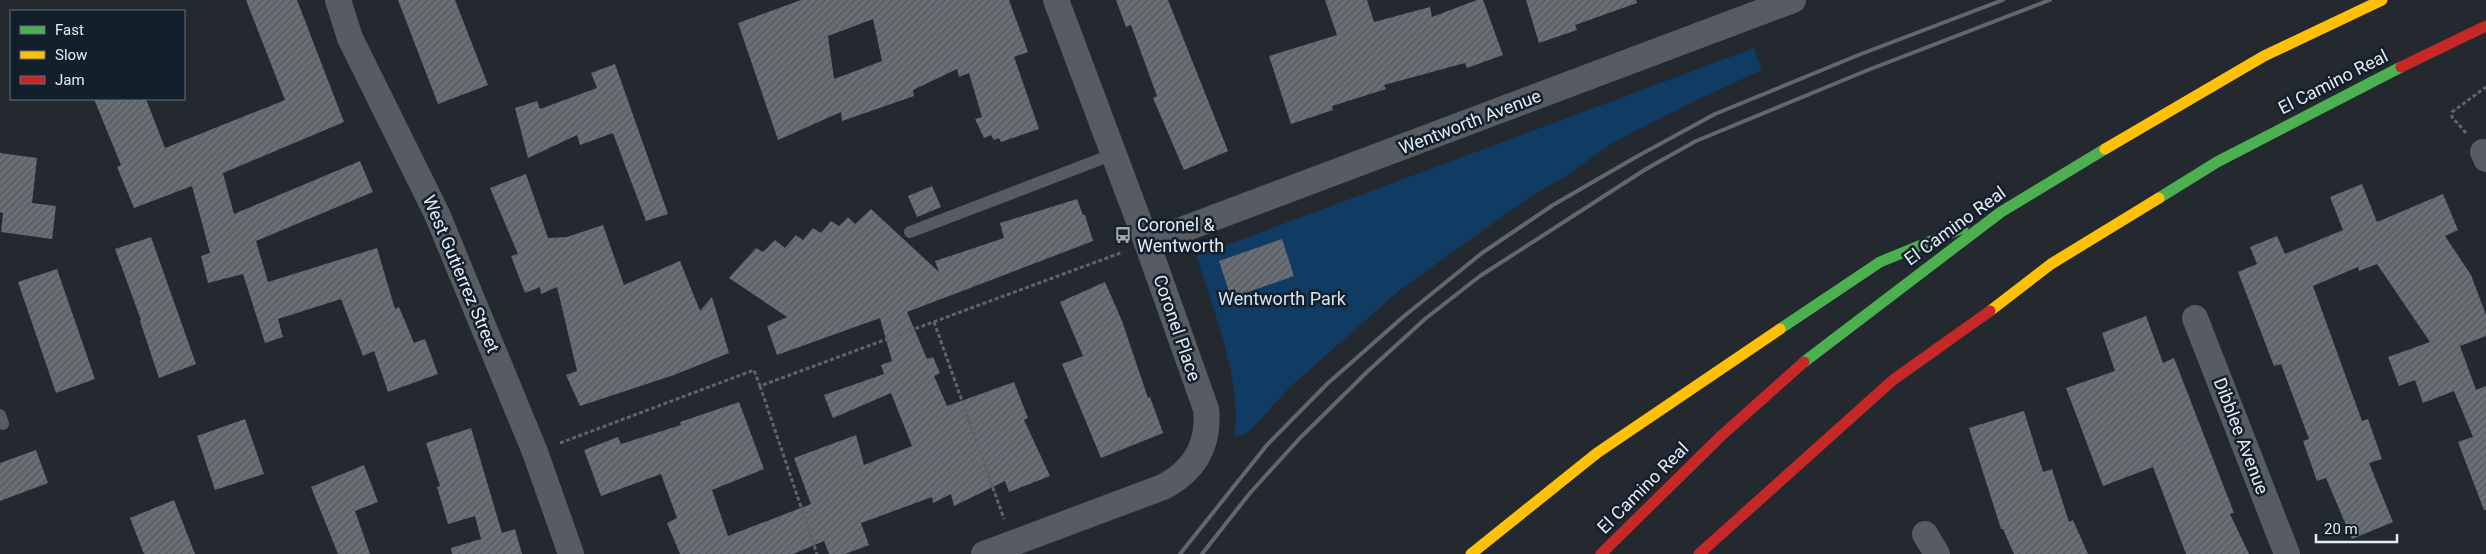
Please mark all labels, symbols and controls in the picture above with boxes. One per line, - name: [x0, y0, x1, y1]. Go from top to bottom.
- legend: [10, 10, 185, 100]
- text: Fast: [55, 21, 84, 39]
- street label: El Camino Real: [2274, 45, 2391, 118]
- text: Slow: [55, 46, 87, 64]
- text: Jam: [55, 71, 85, 89]
- street label: Wentworth Avenue: [1396, 85, 1544, 158]
- street label: El Camino Real: [1900, 182, 2010, 269]
- street label: West Gutierrez Street: [419, 192, 504, 356]
- place label: Coronel & Wentworth: [1137, 214, 1224, 256]
- bus stop icon: Coronel & Wentworth: [1113, 225, 1133, 245]
- street label: Coronel Place: [1149, 272, 1205, 384]
- park label: Wentworth Park: [1218, 288, 1347, 309]
- street label: Dibblee Avenue: [2210, 375, 2273, 497]
- street label: El Camino Real: [1593, 438, 1693, 538]
- scale bar: [2316, 512, 2397, 544]
- text: 20 m: [2324, 520, 2358, 538]

